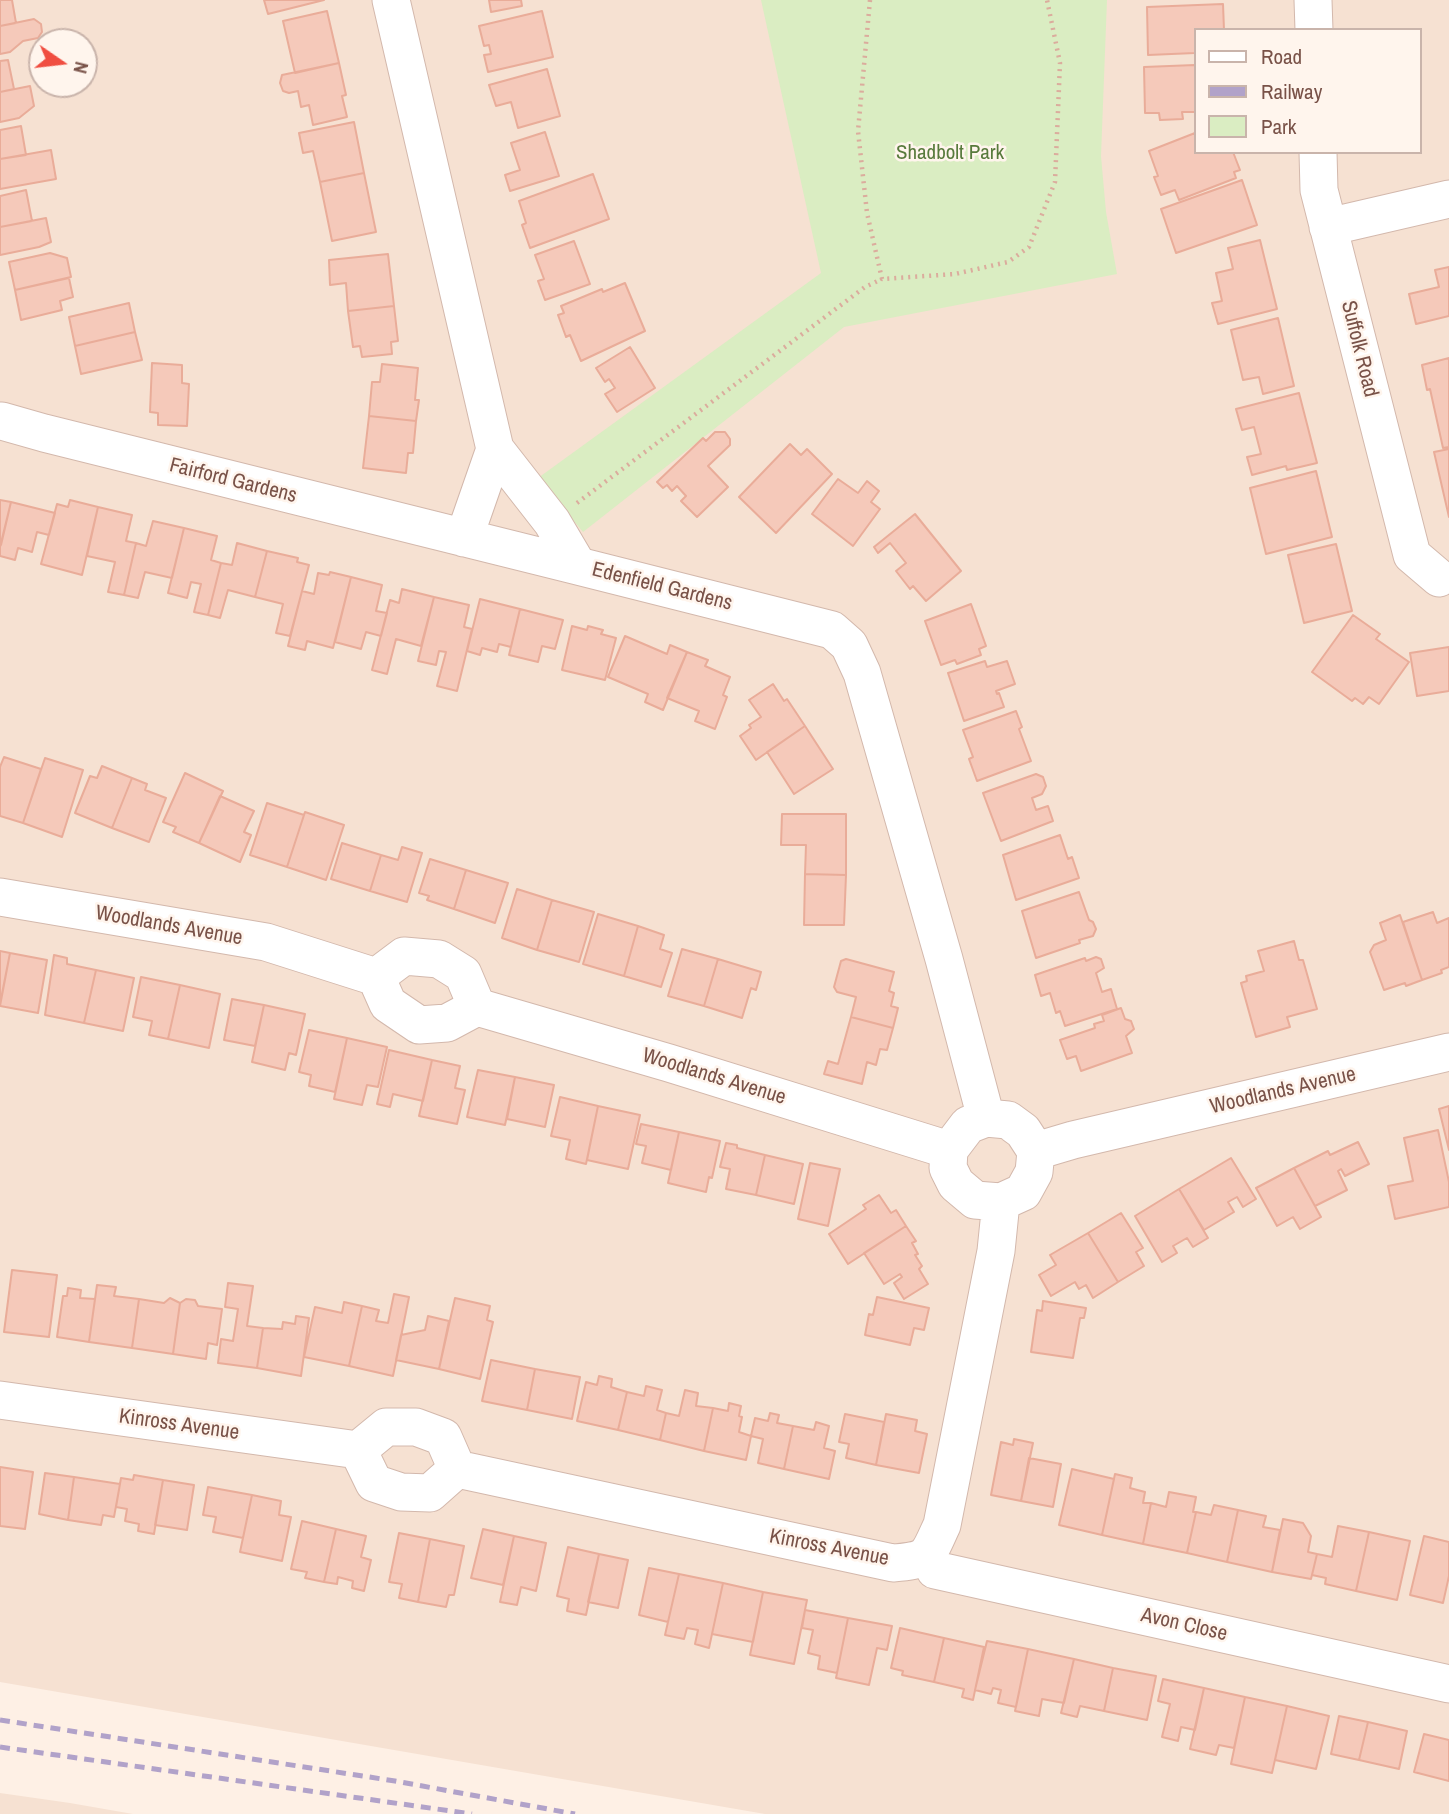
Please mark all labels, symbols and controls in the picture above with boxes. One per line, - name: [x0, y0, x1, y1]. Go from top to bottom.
- north arrow: [28, 28, 98, 98]
- legend: [1194, 28, 1421, 154]
- text: Road: [1261, 42, 1302, 71]
- text: N: [67, 59, 95, 76]
- text: Railway: [1261, 77, 1322, 106]
- text: Park: [1261, 112, 1296, 141]
- park label: Shadbolt Park: [896, 140, 1004, 166]
- street label: Suffolk Road: [1335, 298, 1383, 400]
- street label: Fairford Gardens: [167, 453, 299, 509]
- street label: Edenfield Gardens: [589, 557, 735, 617]
- street label: Woodlands Avenue: [94, 901, 244, 951]
- street label: Woodlands Avenue: [639, 1043, 789, 1111]
- street label: Woodlands Avenue: [1208, 1062, 1358, 1120]
- street label: Kinross Avenue: [117, 1404, 241, 1446]
- street label: Kinross Avenue: [767, 1524, 891, 1572]
- street label: Avon Close: [1138, 1603, 1230, 1647]

